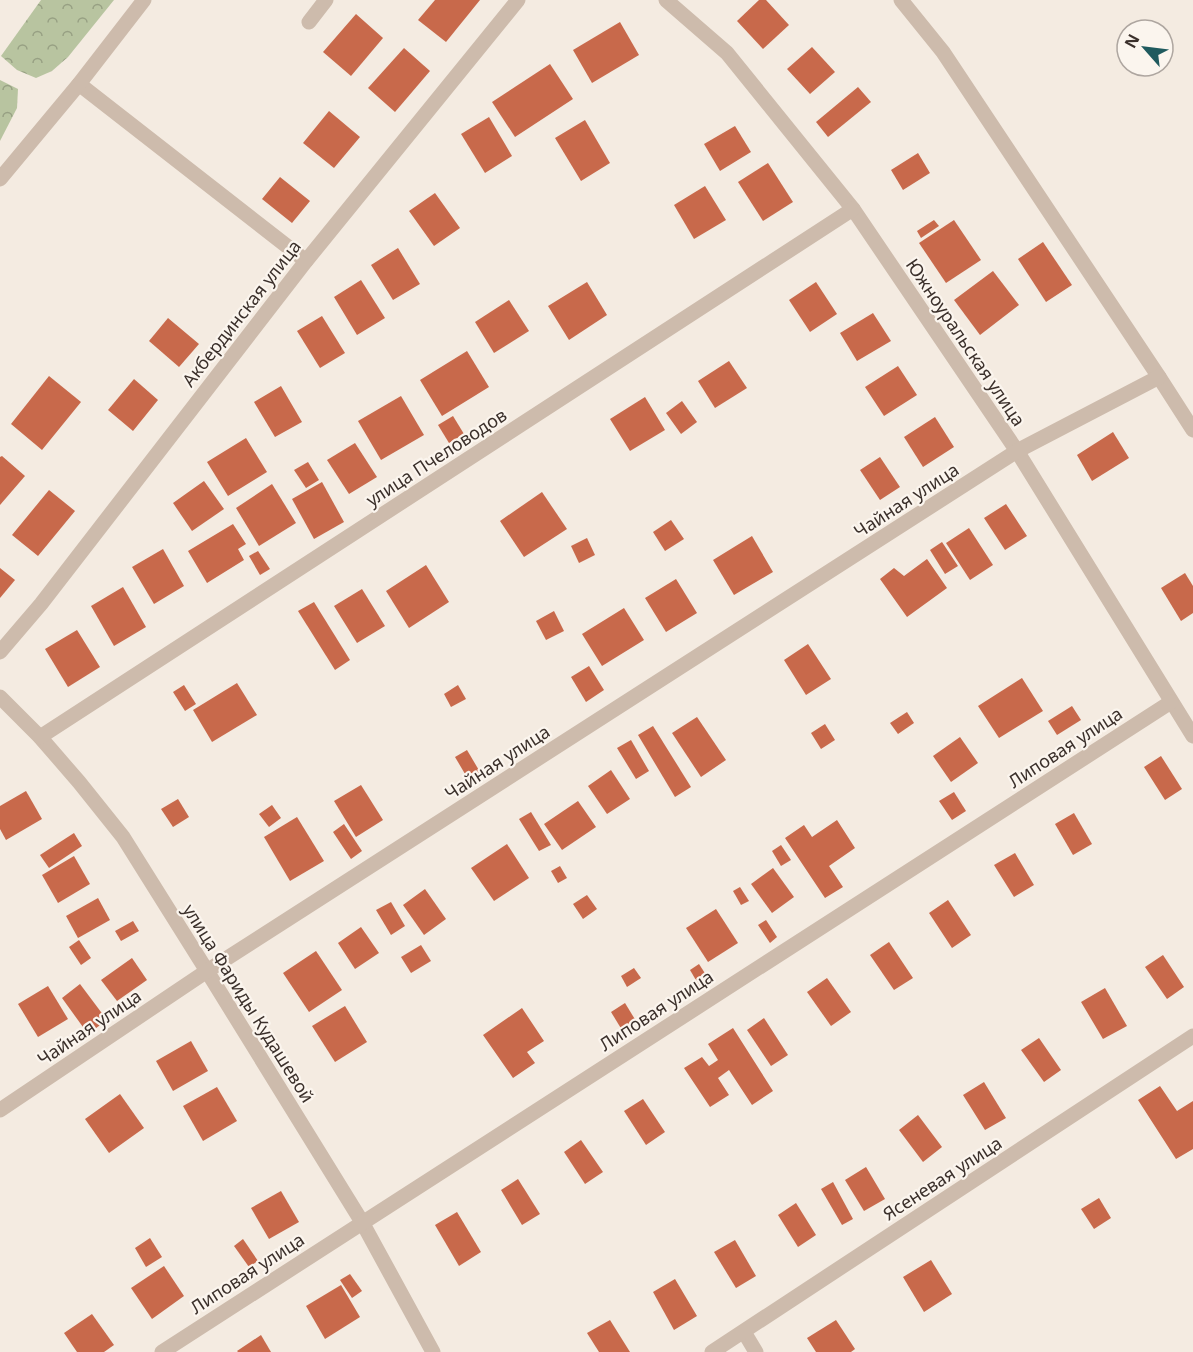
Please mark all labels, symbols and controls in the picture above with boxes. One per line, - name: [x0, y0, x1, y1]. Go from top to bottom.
- north arrow: [1115, 18, 1175, 78]
- text: N: [1119, 30, 1145, 52]
- street label: Акбердинская улица: [176, 235, 306, 391]
- street label: Южноуральская улица: [901, 254, 1031, 430]
- street label: улица Пчеловодов: [361, 403, 511, 511]
- street label: Чайная улица: [849, 457, 963, 543]
- street label: Липовая улица: [1003, 701, 1127, 793]
- street label: Чайная улица: [440, 719, 554, 805]
- street label: улица Фариды Кудашевой: [178, 899, 320, 1107]
- street label: Липовая улица: [594, 964, 718, 1056]
- street label: Чайная улица: [32, 983, 146, 1071]
- street label: Ясеневая улица: [878, 1131, 1006, 1225]
- street label: Липовая улица: [185, 1227, 309, 1319]

